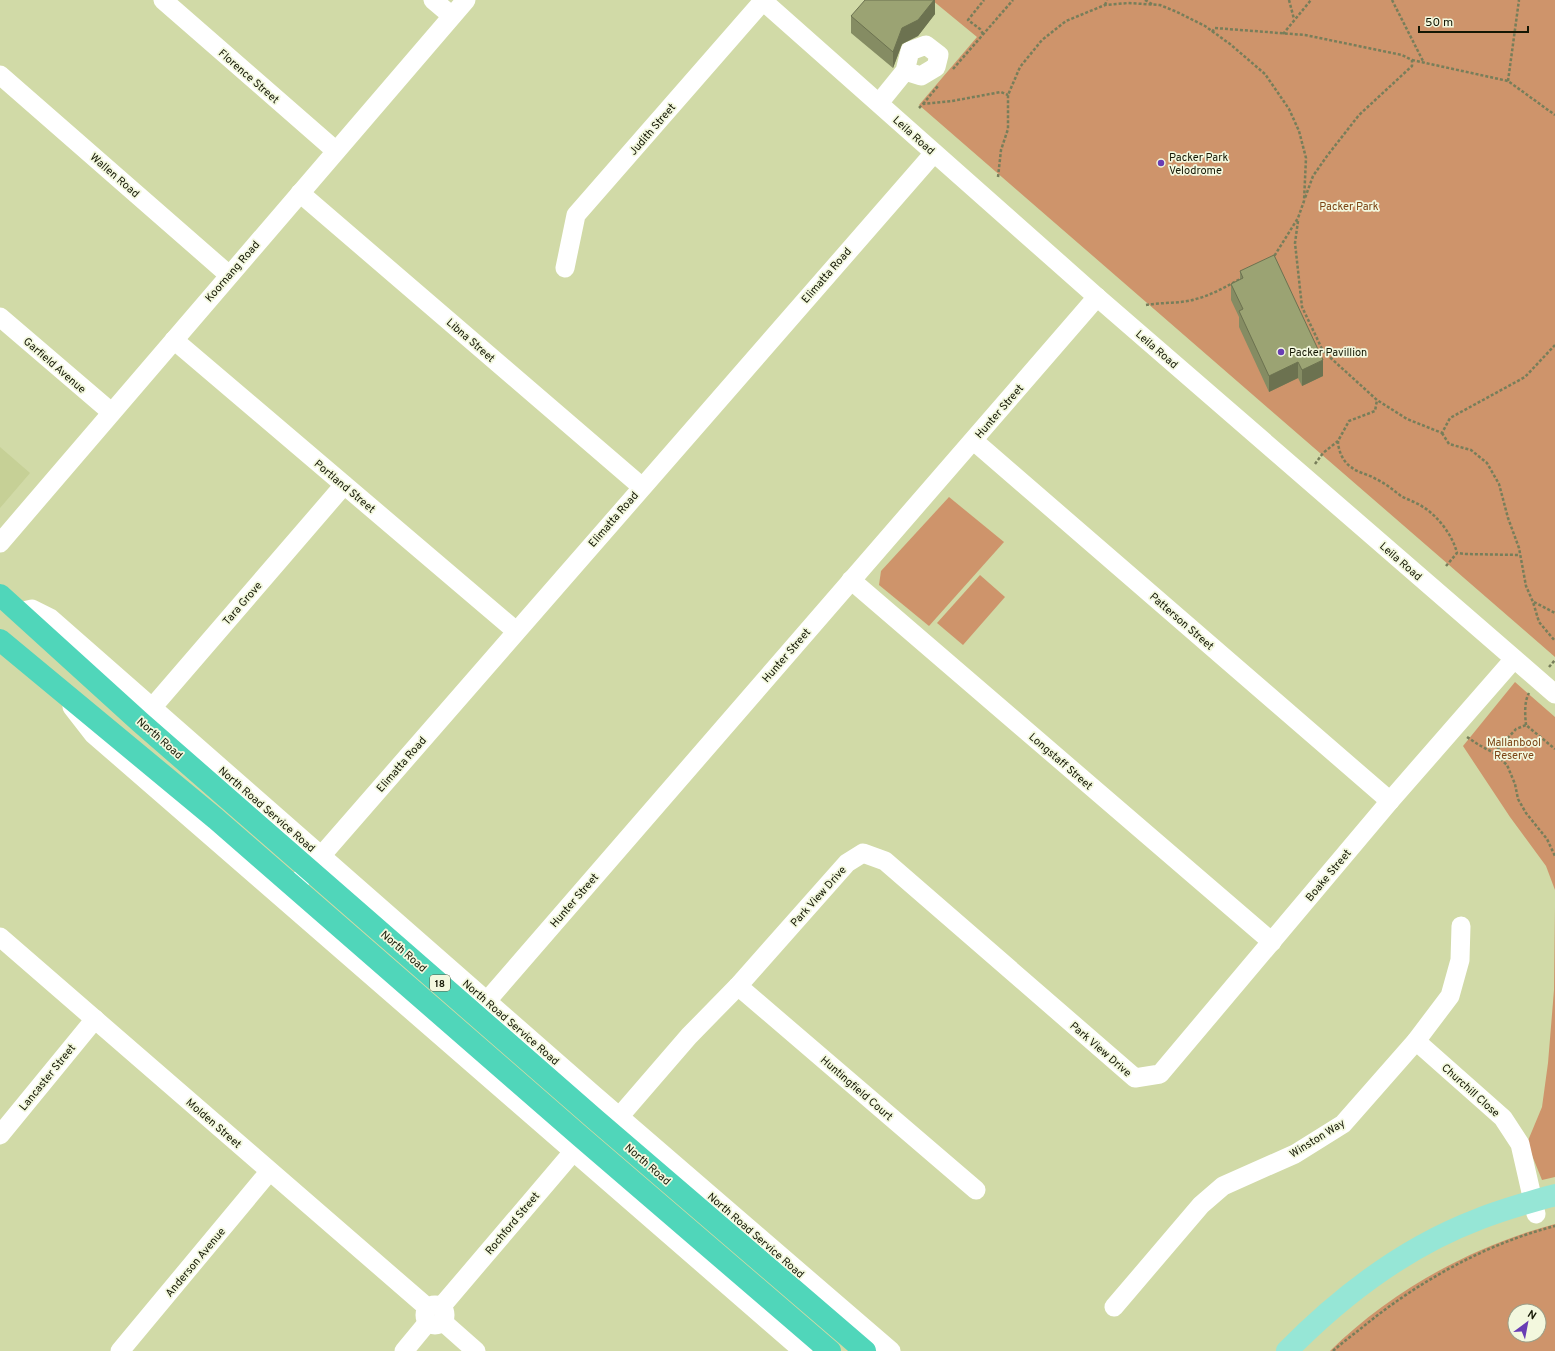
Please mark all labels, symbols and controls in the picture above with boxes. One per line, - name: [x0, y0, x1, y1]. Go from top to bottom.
- scale bar: [1419, 8, 1528, 34]
- text: 50 m: [1425, 15, 1453, 31]
- street label: Florence Street: [215, 47, 282, 107]
- street label: Judith Street: [626, 101, 679, 158]
- street label: Leila Road: [889, 113, 937, 158]
- street label: Wallen Road: [87, 151, 142, 201]
- place label: Packer Park Velodrome: [1169, 151, 1228, 178]
- marker: Packer Park Velodrome: [1156, 158, 1166, 168]
- park label: Packer Park: [1319, 200, 1379, 214]
- street label: Koornang Road: [202, 238, 263, 305]
- street label: Elimatta Road: [799, 245, 855, 306]
- street label: Libna Street: [443, 316, 498, 366]
- street label: Leila Road: [1132, 328, 1180, 372]
- street label: Garfield Avenue: [20, 335, 89, 397]
- place label: Packer Pavillion: [1289, 346, 1367, 360]
- marker: Packer Pavillion: [1276, 347, 1286, 357]
- street label: Hunter Street: [972, 382, 1027, 442]
- street label: Portland Street: [311, 457, 378, 516]
- street label: Elimatta Road: [586, 489, 642, 550]
- street label: Leila Road: [1376, 540, 1424, 584]
- street label: Tara Grove: [220, 579, 266, 628]
- street label: Patterson Street: [1146, 590, 1216, 654]
- street label: Hunter Street: [759, 626, 814, 686]
- street label: North Road: [133, 715, 185, 763]
- street label: Longstaff Street: [1026, 730, 1095, 793]
- street label: Elimatta Road: [374, 734, 430, 795]
- park label: Mallanbool Reserve: [1487, 736, 1541, 763]
- street label: North Road Service Road: [215, 764, 318, 856]
- street label: Boake Street: [1303, 847, 1355, 905]
- street label: Park View Drive: [788, 863, 850, 930]
- street label: Hunter Street: [547, 871, 602, 931]
- street label: North Road: [377, 928, 429, 976]
- road number: 18: [430, 975, 450, 991]
- street label: North Road Service Road: [459, 977, 562, 1069]
- street label: Park View Drive: [1067, 1019, 1134, 1080]
- street label: Lancaster Street: [17, 1041, 79, 1114]
- street label: Huntingfield Court: [817, 1053, 895, 1124]
- street label: Churchill Close: [1438, 1061, 1502, 1121]
- street label: Molden Street: [183, 1096, 244, 1152]
- street label: Winston Way: [1287, 1116, 1348, 1161]
- street label: North Road: [621, 1141, 673, 1189]
- street label: Rochford Street: [482, 1189, 543, 1258]
- street label: North Road Service Road: [704, 1190, 807, 1282]
- street label: Anderson Avenue: [163, 1225, 229, 1300]
- north arrow: [1507, 1303, 1547, 1343]
- text: N: [1525, 1307, 1539, 1323]

